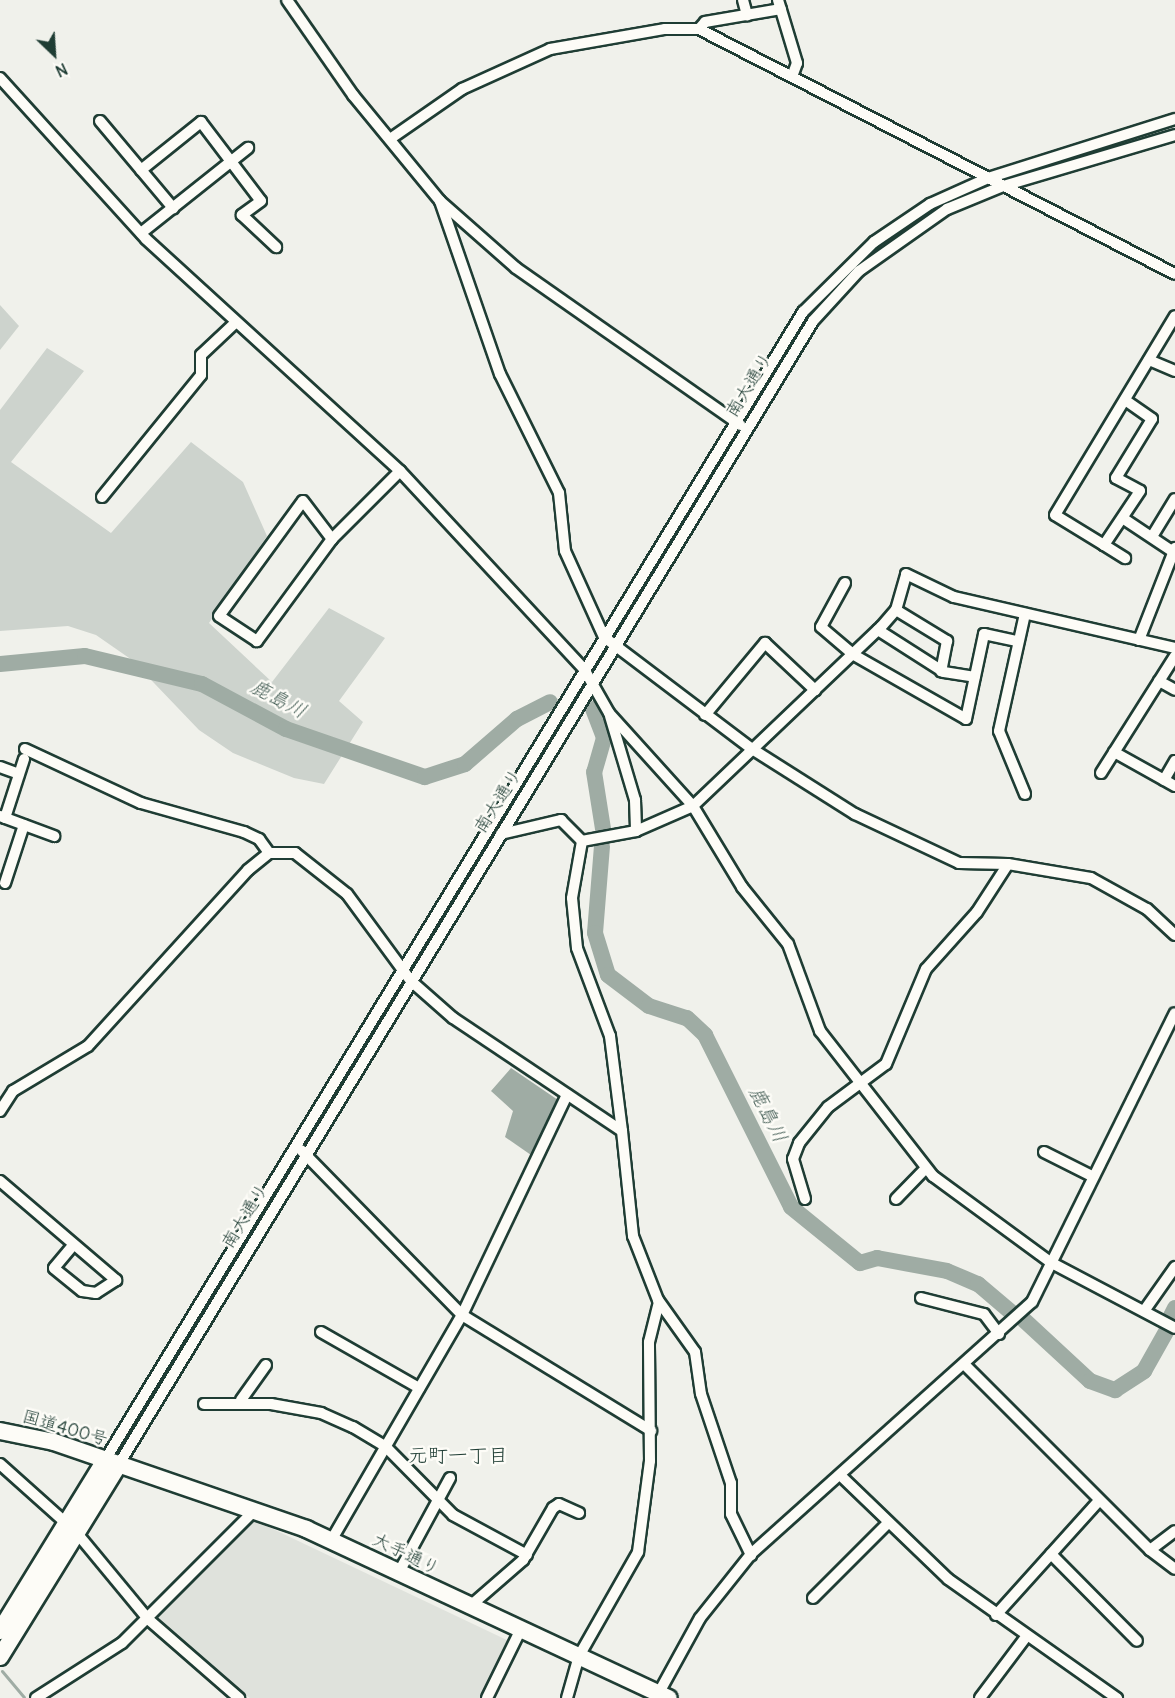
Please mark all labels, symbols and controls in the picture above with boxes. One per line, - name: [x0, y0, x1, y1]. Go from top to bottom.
- north arrow: [24, 24, 84, 84]
- text: N: [52, 59, 71, 82]
- street label: 南大通り: [721, 349, 777, 421]
- water label: 鹿島川: [247, 673, 311, 723]
- street label: 南大通り: [470, 765, 526, 837]
- water label: 鹿島川: [745, 1082, 793, 1146]
- street label: 南大通り: [217, 1180, 273, 1252]
- street label: 国道400号: [20, 1405, 110, 1451]
- district label: 元町一丁目: [408, 1442, 508, 1466]
- street label: 大手通り: [369, 1529, 443, 1579]

